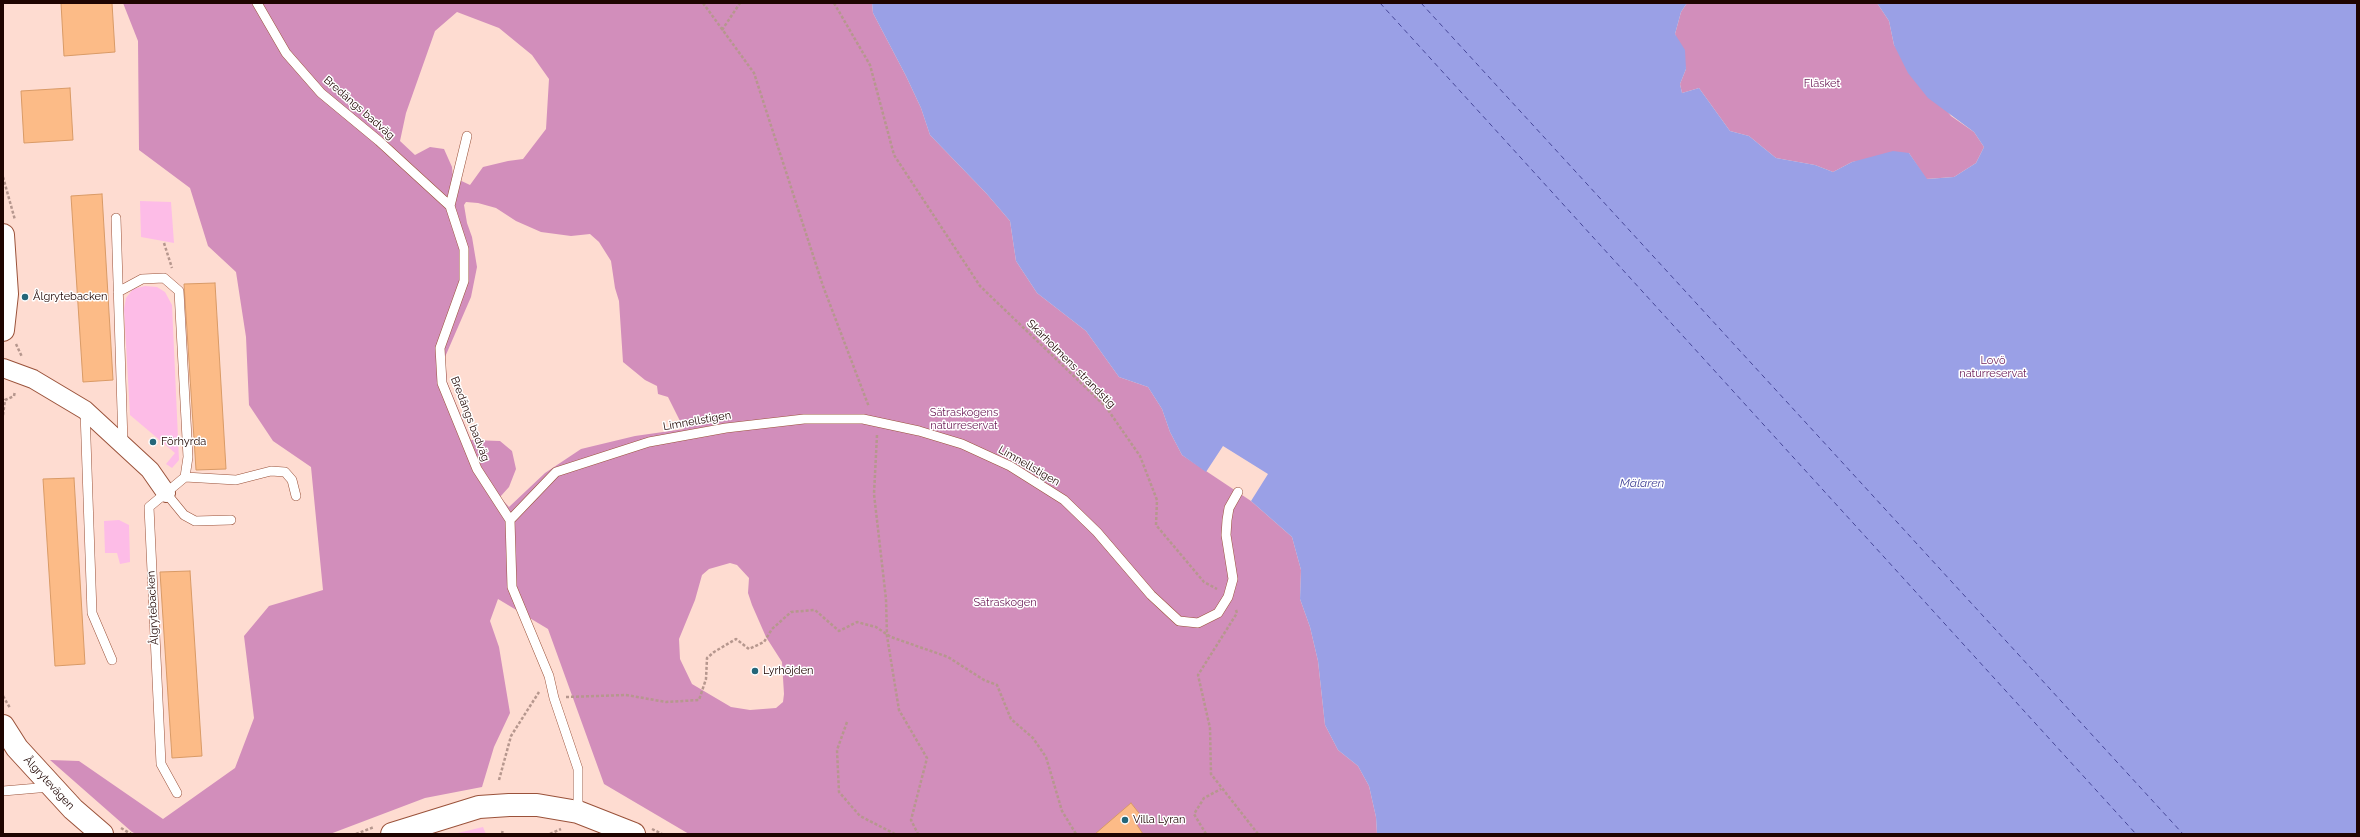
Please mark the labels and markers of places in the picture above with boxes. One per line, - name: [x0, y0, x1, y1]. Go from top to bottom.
- place label: Ålgrytebacken: [33, 290, 107, 304]
- marker: Ålgrytebacken: [20, 292, 30, 302]
- place label: Förhyrda: [161, 435, 206, 449]
- marker: Förhyrda: [148, 437, 158, 447]
- place label: Lyrhöjden: [763, 664, 814, 678]
- marker: Lyrhöjden: [750, 666, 760, 676]
- place label: Villa Lyran: [1133, 813, 1185, 827]
- marker: Villa Lyran: [1120, 815, 1130, 825]

